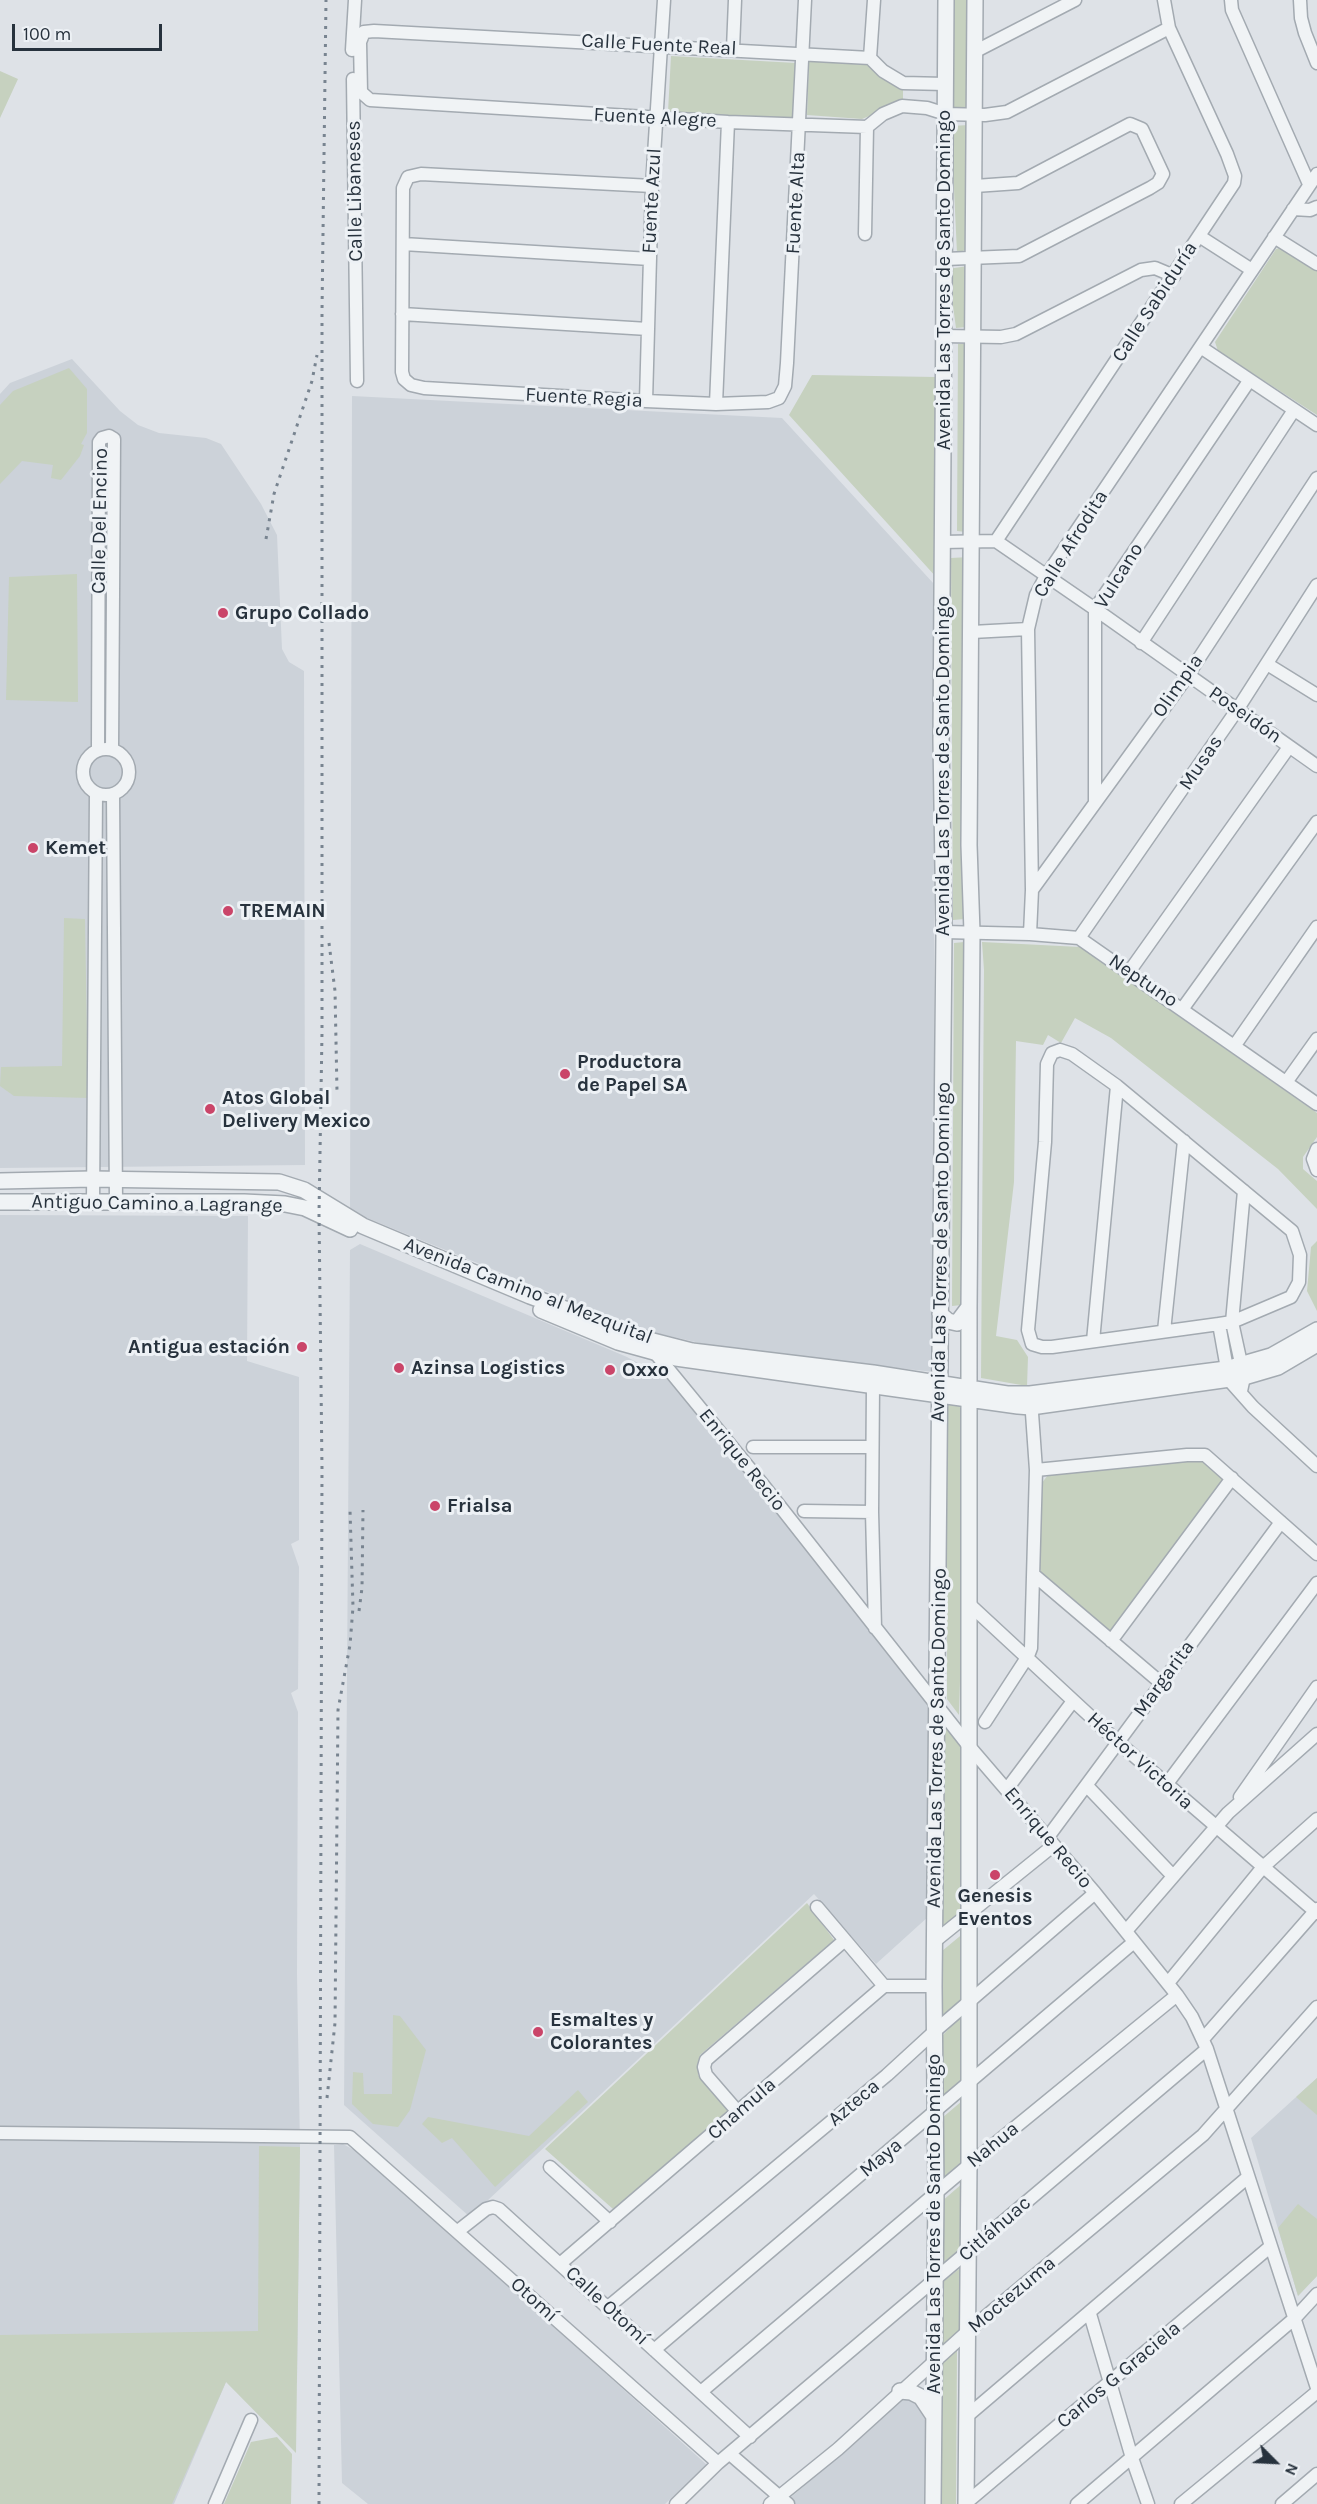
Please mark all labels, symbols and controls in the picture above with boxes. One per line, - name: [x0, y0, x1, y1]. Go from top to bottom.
- scale bar: [15, 12, 165, 50]
- text: 100 m: [23, 23, 71, 45]
- street label: Calle Fuente Real: [581, 29, 737, 61]
- street label: Fuente Alegre: [593, 103, 717, 133]
- street label: Avenida Las Torres de Santo Domingo: [932, 110, 956, 450]
- street label: Calle Libaneses: [342, 120, 368, 262]
- street label: Fuente Azul: [637, 148, 667, 254]
- street label: Fuente Alta: [781, 151, 811, 255]
- street label: Calle Sabiduría: [1107, 237, 1203, 367]
- street label: Fuente Regia: [525, 383, 643, 413]
- street label: Calle Del Encino: [87, 448, 113, 594]
- street label: Calle Afrodita: [1028, 486, 1114, 602]
- street label: Vulcano: [1089, 539, 1149, 613]
- street label: Avenida Las Torres de Santo Domingo: [931, 596, 955, 936]
- place label: Grupo Collado: [235, 601, 369, 625]
- marker: Grupo Collado: [216, 606, 230, 620]
- street label: Olimpia: [1148, 650, 1208, 722]
- street label: Poseidón: [1204, 681, 1286, 749]
- street label: Musas: [1174, 731, 1228, 795]
- place label: Kemet: [45, 836, 106, 860]
- marker: Kemet: [26, 841, 40, 855]
- place label: TREMAIN: [240, 899, 326, 923]
- marker: TREMAIN: [221, 904, 235, 918]
- street label: Neptuno: [1104, 949, 1182, 1013]
- place label: Productora de Papel SA: [577, 1050, 687, 1097]
- marker: Productora de Papel SA: [558, 1067, 572, 1081]
- street label: Avenida Las Torres de Santo Domingo: [926, 1082, 956, 1422]
- place label: Atos Global Delivery Mexico: [222, 1086, 371, 1133]
- marker: Atos Global Delivery Mexico: [203, 1102, 217, 1116]
- street label: Antiguo Camino a Lagrange: [31, 1190, 283, 1218]
- street label: Avenida Camino al Mezquital: [400, 1232, 656, 1350]
- place label: Antigua estación: [128, 1335, 290, 1359]
- marker: Antigua estación: [295, 1340, 309, 1354]
- place label: Azinsa Logistics: [411, 1356, 565, 1380]
- place label: Oxxo: [622, 1358, 669, 1382]
- marker: Azinsa Logistics: [392, 1361, 406, 1375]
- marker: Oxxo: [603, 1363, 617, 1377]
- street label: Enrique Recio: [693, 1404, 791, 1516]
- place label: Frialsa: [447, 1494, 512, 1518]
- marker: Frialsa: [428, 1499, 442, 1513]
- street label: Avenida Las Torres de Santo Domingo: [922, 1568, 952, 1908]
- street label: Margarita: [1128, 1636, 1200, 1722]
- street label: Héctor Victoria: [1082, 1707, 1198, 1815]
- street label: Enrique Recio: [999, 1782, 1097, 1894]
- marker: Genesis Eventos: [988, 1868, 1002, 1882]
- place label: Genesis Eventos: [958, 1884, 1032, 1931]
- place label: Esmaltes y Colorantes: [550, 2008, 653, 2055]
- marker: Esmaltes y Colorantes: [531, 2025, 545, 2039]
- street label: Avenida Las Torres de Santo Domingo: [922, 2054, 946, 2394]
- street label: Chamula: [703, 2073, 781, 2145]
- street label: Azteca: [823, 2074, 885, 2132]
- street label: Nahua: [962, 2117, 1024, 2173]
- street label: Maya: [855, 2133, 907, 2183]
- street label: Citláhuac: [954, 2191, 1036, 2267]
- street label: Moctezuma: [963, 2251, 1061, 2339]
- street label: Calle Otomí: [560, 2261, 654, 2351]
- street label: Otomí: [505, 2272, 563, 2328]
- street label: Carlos G Graciela: [1052, 2316, 1186, 2434]
- north arrow: [1245, 2432, 1305, 2492]
- text: N: [1281, 2460, 1303, 2479]

